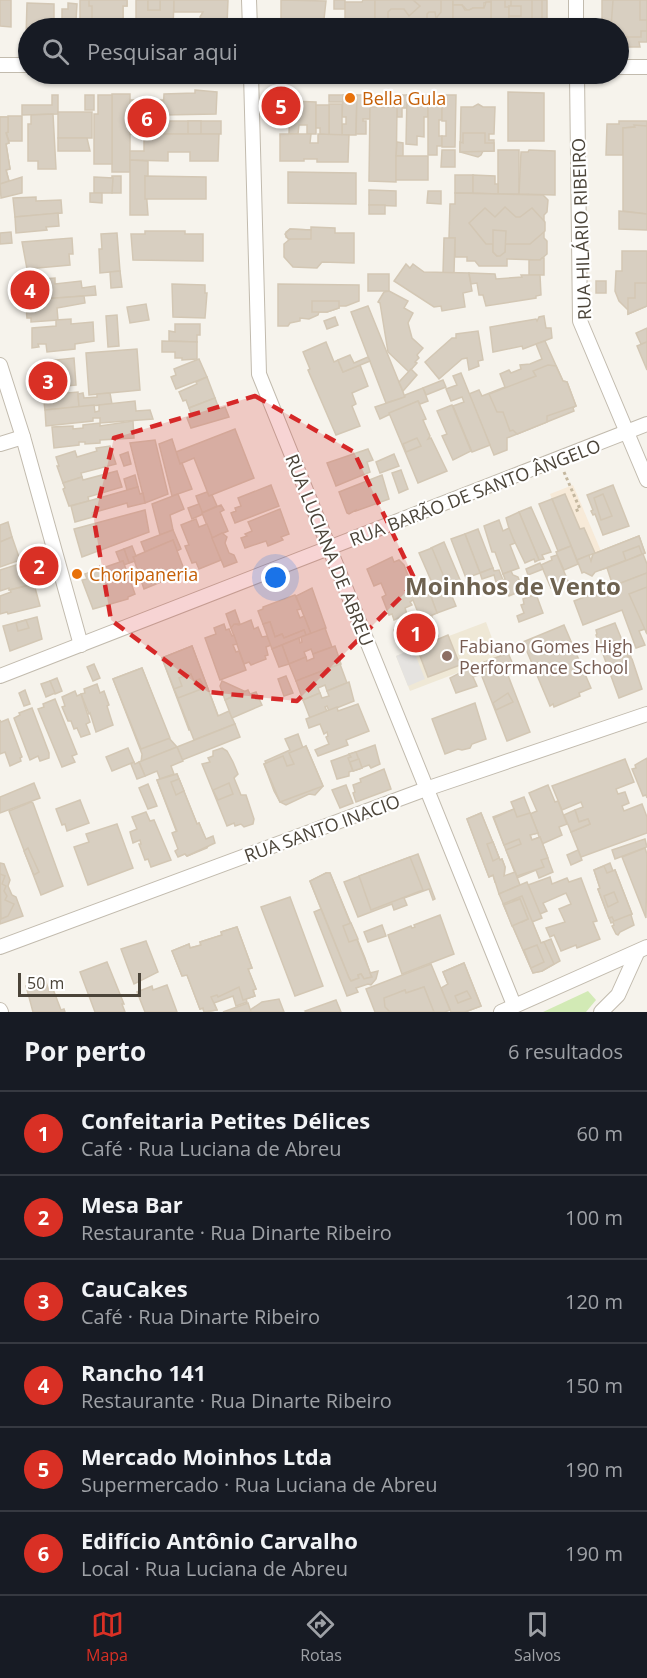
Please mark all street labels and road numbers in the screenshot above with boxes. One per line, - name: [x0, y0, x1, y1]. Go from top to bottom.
- street label: RUA HILÁRIO RIBEIRO: [566, 138, 596, 320]
- street label: RUA BARÃO DE SANTO ÂNGELO: [346, 433, 604, 551]
- street label: RUA LUCIANA DE ABREU: [280, 450, 380, 650]
- street label: RUA SANTO INACIO: [241, 789, 403, 867]

